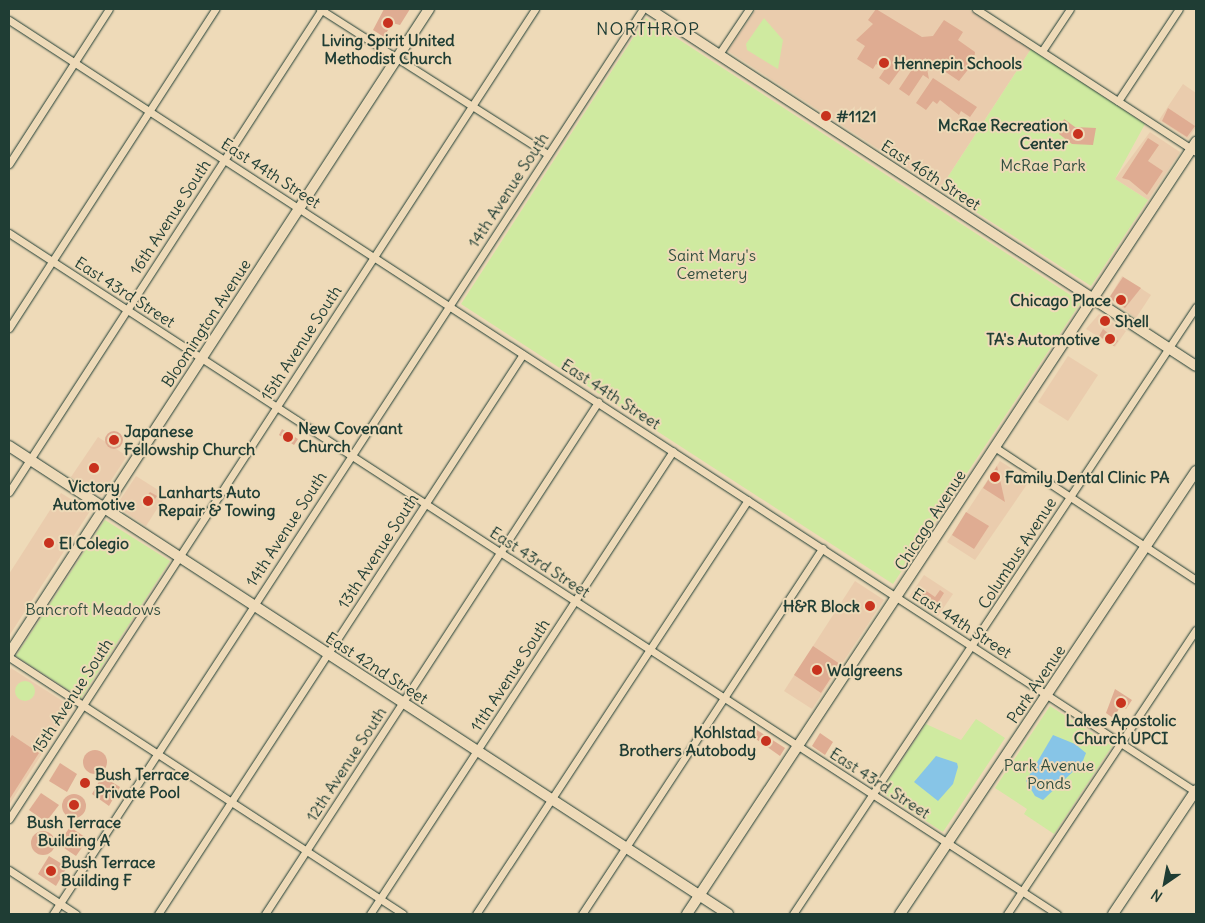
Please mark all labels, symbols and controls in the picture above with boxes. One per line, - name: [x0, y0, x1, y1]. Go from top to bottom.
- marker: Living Spirit United Methodist Church: [382, 17, 394, 29]
- district label: NORTHROP: [595, 18, 701, 40]
- place label: Living Spirit United Methodist Church: [321, 30, 455, 68]
- place label: Hennepin Schools: [894, 53, 1022, 73]
- marker: Hennepin Schools: [878, 57, 890, 69]
- place label: #1121: [836, 106, 877, 126]
- marker: #1121: [820, 110, 832, 122]
- place label: McRae Recreation Center: [938, 115, 1068, 153]
- marker: McRae Recreation Center: [1072, 128, 1084, 140]
- street label: 14th Avenue South: [464, 129, 552, 251]
- street label: East 44th Street: [218, 134, 324, 212]
- street label: East 46th Street: [878, 136, 984, 214]
- park label: McRae Park: [1000, 155, 1086, 175]
- street label: 16th Avenue South: [126, 156, 214, 278]
- park label: Saint Mary's Cemetery: [668, 245, 756, 283]
- street label: East 43rd Street: [71, 253, 179, 331]
- street label: Bloomington Avenue: [157, 255, 255, 391]
- street label: 15th Avenue South: [257, 282, 345, 404]
- place label: Chicago Place: [1010, 290, 1111, 310]
- marker: Chicago Place: [1115, 294, 1127, 306]
- place label: Shell: [1115, 311, 1149, 331]
- marker: Shell: [1099, 315, 1111, 327]
- place label: TA's Automotive: [986, 329, 1100, 349]
- marker: TA's Automotive: [1104, 333, 1116, 345]
- street label: East 44th Street: [558, 355, 664, 433]
- place label: New Covenant Church: [298, 418, 403, 456]
- place label: Japanese Fellowship Church: [124, 421, 255, 459]
- marker: New Covenant Church: [282, 431, 294, 443]
- marker: Japanese Fellowship Church: [108, 434, 120, 446]
- marker: Victory Automotive: [88, 462, 100, 474]
- street label: Chicago Avenue: [890, 466, 970, 574]
- place label: Family Dental Clinic PA: [1005, 467, 1169, 487]
- street label: 14th Avenue South: [242, 468, 330, 590]
- marker: Family Dental Clinic PA: [989, 471, 1001, 483]
- place label: Victory Automotive: [53, 476, 135, 514]
- place label: Lanharts Auto Repair & Towing: [158, 482, 275, 520]
- street label: 13th Avenue South: [334, 490, 422, 612]
- street label: Columbus Avenue: [974, 494, 1060, 612]
- marker: Lanharts Auto Repair & Towing: [142, 495, 154, 507]
- street label: East 43rd Street: [486, 523, 594, 601]
- place label: El Colegio: [59, 533, 129, 553]
- marker: El Colegio: [43, 537, 55, 549]
- street label: East 44th Street: [909, 584, 1015, 662]
- place label: H&R Block: [783, 596, 860, 616]
- park label: Bancroft Meadows: [25, 599, 161, 619]
- marker: H&R Block: [864, 600, 876, 612]
- street label: 11th Avenue South: [466, 615, 554, 735]
- street label: East 42nd Street: [322, 628, 432, 708]
- street label: 15th Avenue South: [28, 635, 116, 757]
- street label: Park Avenue: [1003, 641, 1069, 727]
- place label: Walgreens: [827, 660, 903, 680]
- marker: Walgreens: [811, 664, 823, 676]
- marker: Lakes Apostolic Church UPCI: [1115, 697, 1127, 709]
- street label: 12th Avenue South: [302, 703, 390, 825]
- place label: Lakes Apostolic Church UPCI: [1066, 710, 1176, 748]
- place label: Kohlstad Brothers Autobody: [619, 722, 756, 760]
- marker: Kohlstad Brothers Autobody: [760, 735, 772, 747]
- street label: East 43rd Street: [826, 744, 934, 822]
- park label: Park Avenue Ponds: [1004, 755, 1094, 793]
- place label: Bush Terrace Private Pool: [95, 764, 189, 802]
- marker: Bush Terrace Private Pool: [79, 777, 91, 789]
- marker: Bush Terrace Building A: [68, 799, 80, 811]
- place label: Bush Terrace Building A: [27, 812, 121, 850]
- place label: Bush Terrace Building F: [61, 852, 155, 890]
- north arrow: [1140, 858, 1190, 908]
- marker: Bush Terrace Building F: [45, 865, 57, 877]
- text: N: [1148, 885, 1166, 906]

